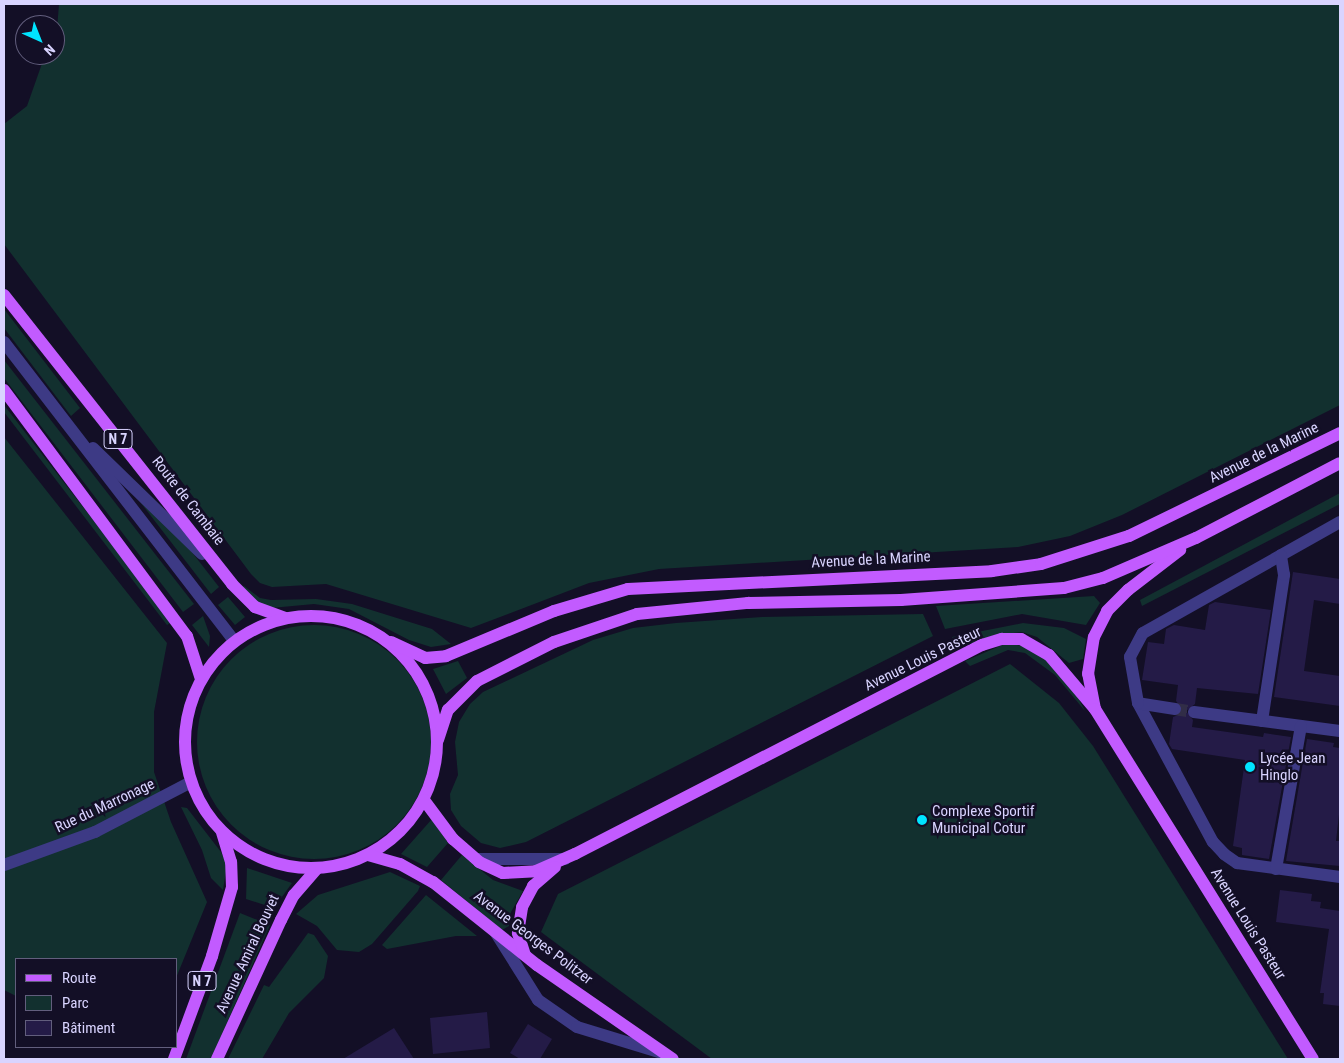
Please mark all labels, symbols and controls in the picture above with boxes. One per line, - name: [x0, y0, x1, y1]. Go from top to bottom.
- north arrow: [15, 15, 65, 65]
- text: N: [41, 41, 58, 59]
- street label: Avenue de la Marine: [1206, 419, 1322, 487]
- road number: N 7: [103, 428, 133, 450]
- street label: Route de Cambaie: [148, 453, 228, 549]
- street label: Avenue de la Marine: [811, 548, 931, 572]
- street label: Avenue Louis Pasteur: [862, 623, 984, 695]
- place label: Lycée Jean Hinglo: [1260, 749, 1325, 784]
- marker: Lycée Jean Hinglo: [1244, 761, 1256, 773]
- street label: Rue du Marronage: [52, 775, 158, 837]
- place label: Complexe Sportif Municipal Cotur: [932, 802, 1034, 837]
- marker: Complexe Sportif Municipal Cotur: [916, 814, 928, 826]
- street label: Avenue Louis Pasteur: [1207, 865, 1289, 983]
- street label: Avenue Georges Politzer: [470, 887, 596, 989]
- street label: Avenue Amiral Bouvet: [213, 892, 283, 1016]
- legend: [15, 958, 178, 1048]
- text: Route: [62, 969, 96, 987]
- road number: N 7: [187, 969, 217, 992]
- text: Parc: [62, 994, 89, 1012]
- text: Bâtiment: [62, 1019, 115, 1037]

